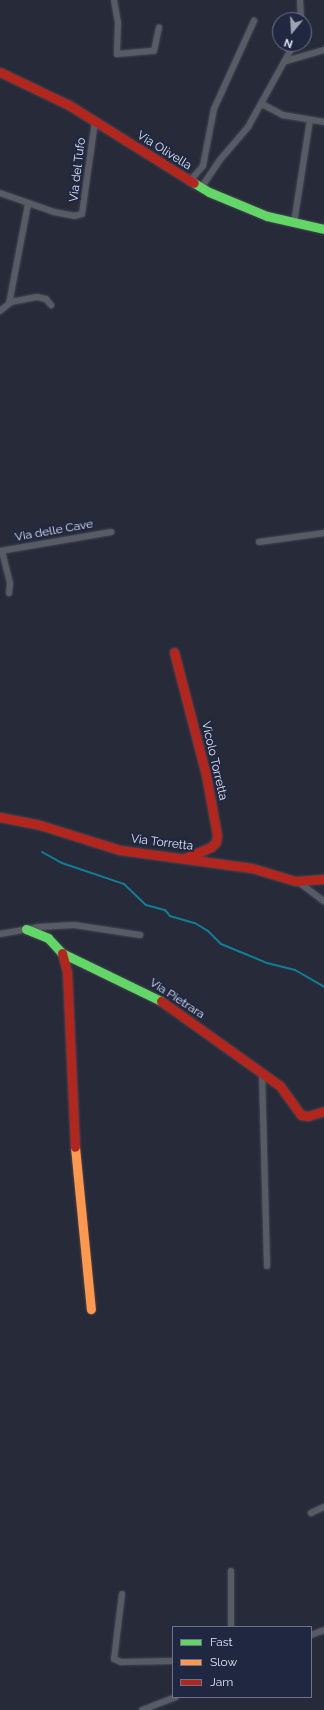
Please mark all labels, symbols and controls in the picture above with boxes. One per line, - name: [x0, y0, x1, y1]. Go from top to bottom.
- north arrow: [272, 12, 312, 52]
- text: N: [282, 35, 294, 50]
- street label: Via Olivella: [134, 129, 194, 173]
- street label: Via del Tufo: [67, 137, 89, 203]
- street label: Via delle Cave: [14, 517, 94, 545]
- street label: Vicolo Torretta: [198, 720, 230, 802]
- street label: Via Torretta: [130, 832, 194, 854]
- street label: Via Pietrara: [147, 976, 207, 1022]
- legend: [172, 1626, 312, 1698]
- text: Fast: [210, 1635, 233, 1649]
- text: Slow: [210, 1655, 237, 1669]
- text: Jam: [210, 1675, 233, 1689]

